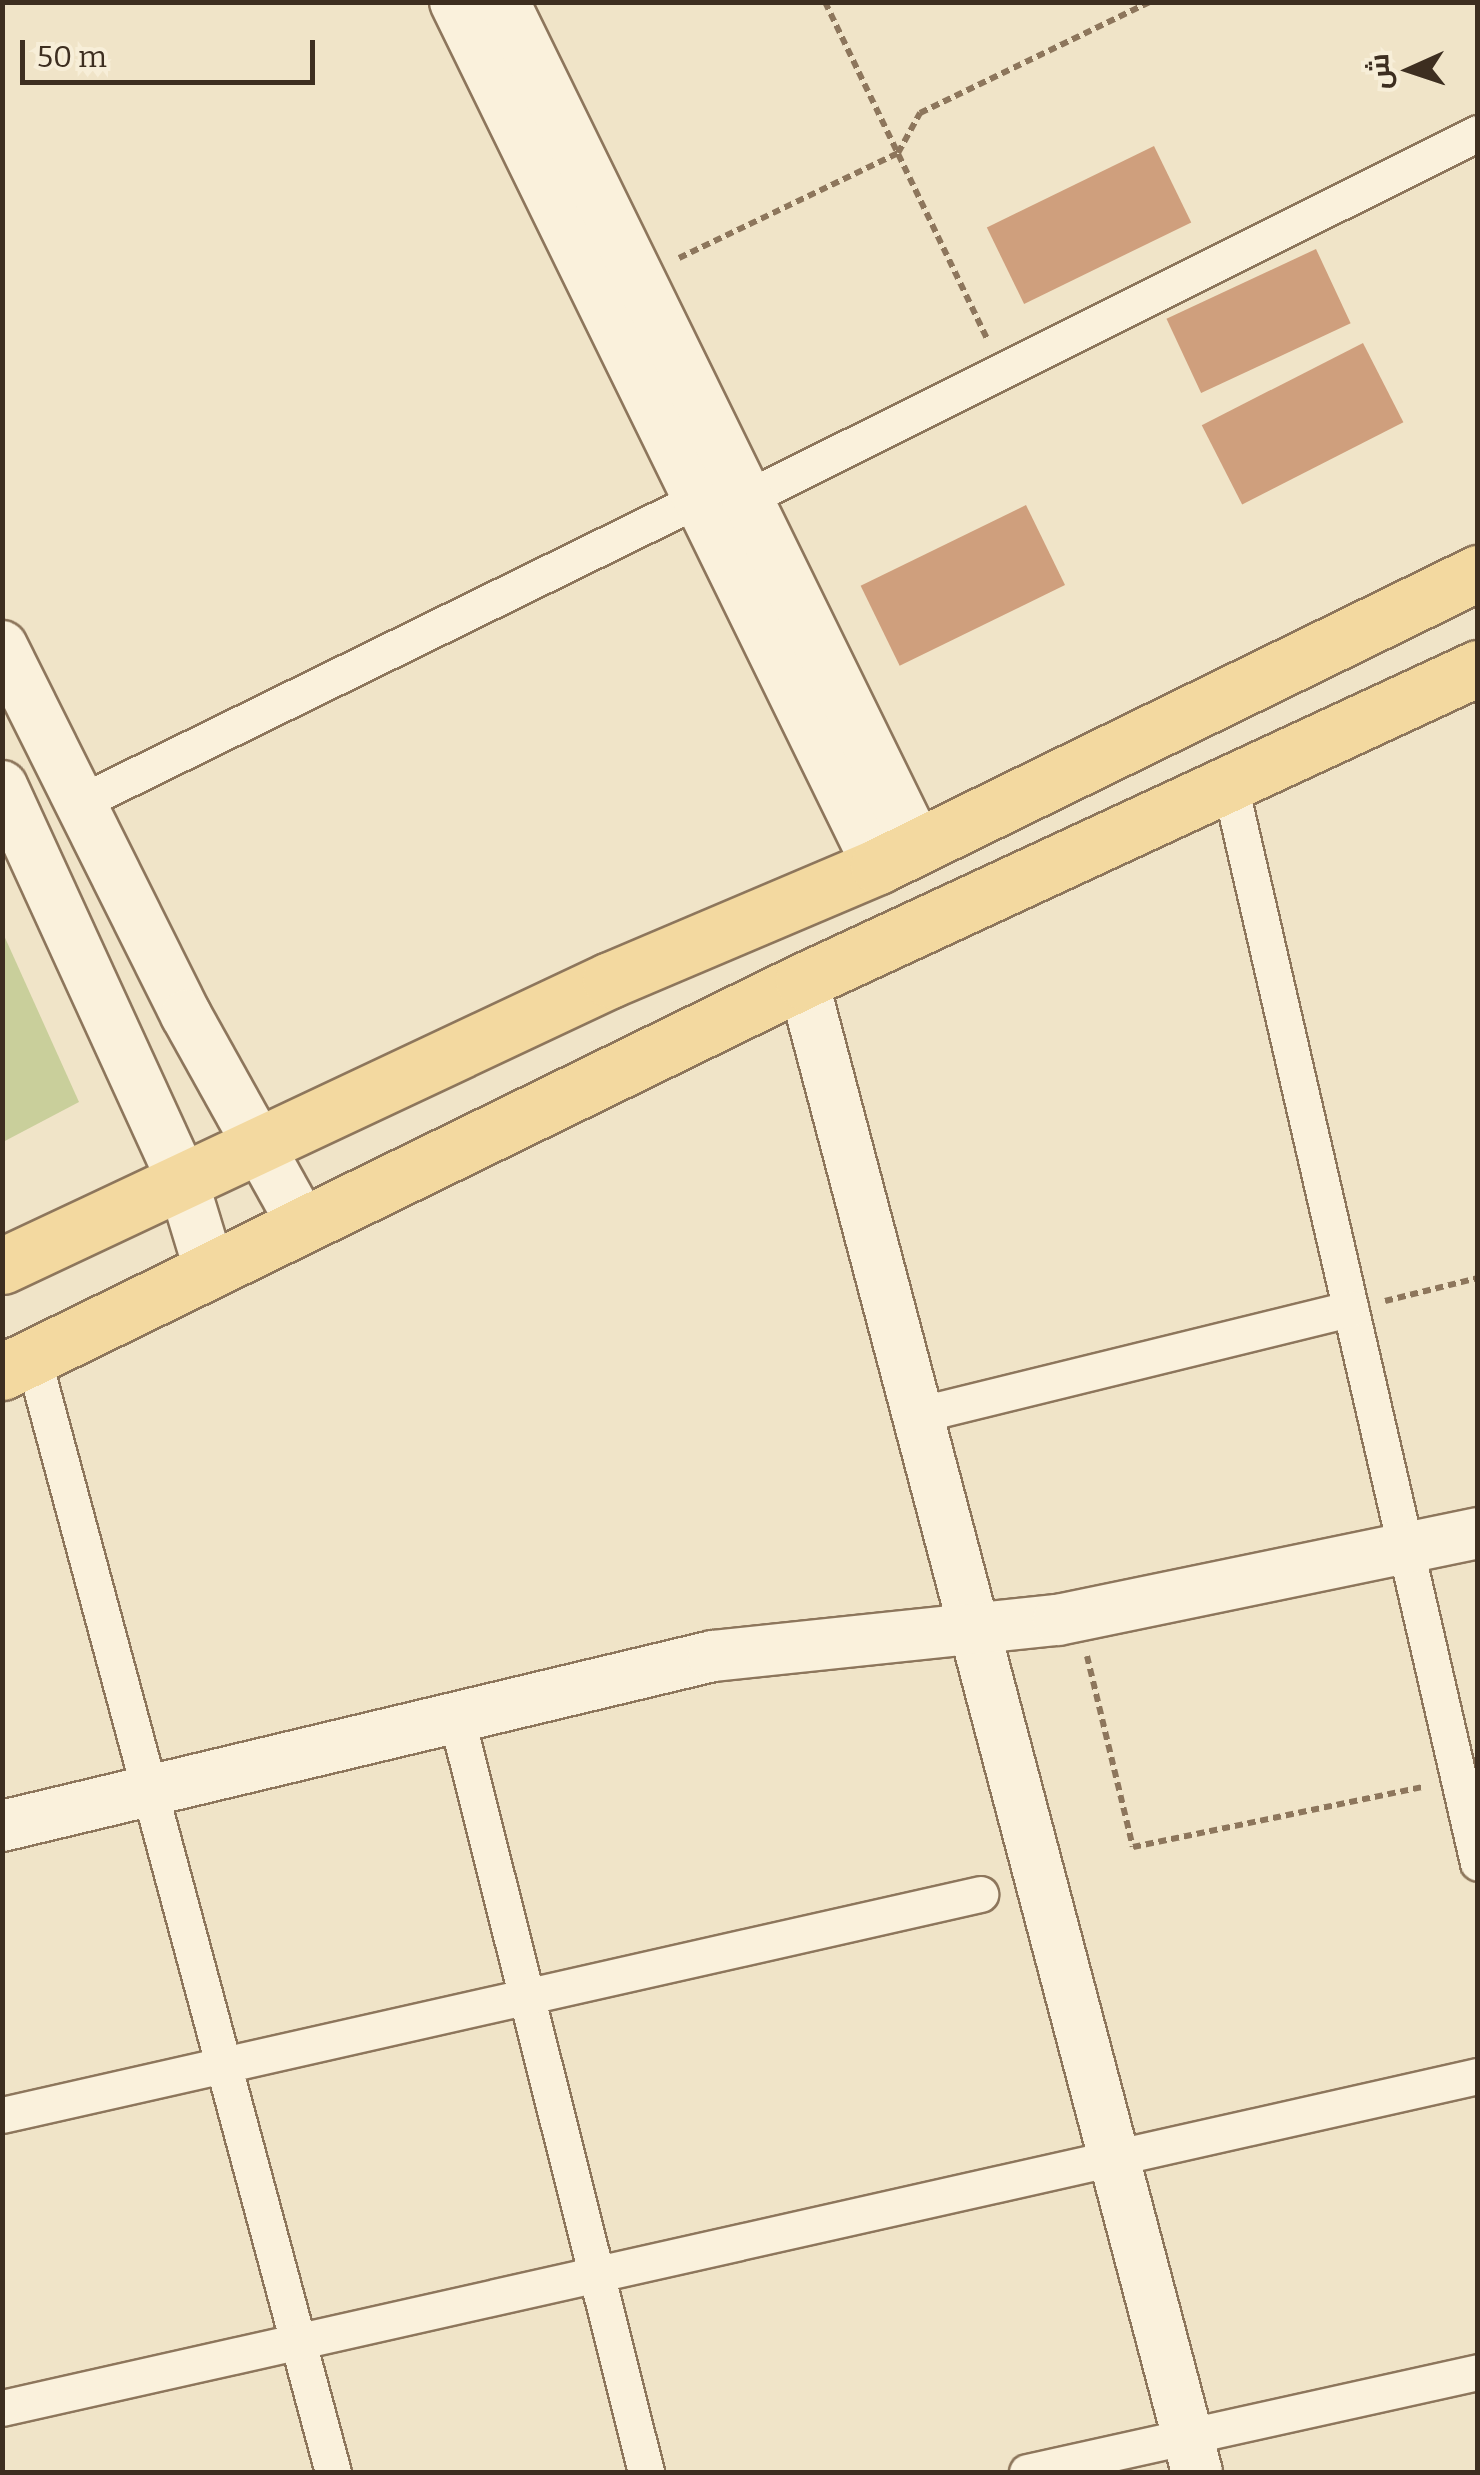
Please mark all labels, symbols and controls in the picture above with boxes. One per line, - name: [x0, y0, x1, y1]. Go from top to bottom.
- scale bar: [25, 20, 320, 82]
- north arrow: [1360, 20, 1460, 120]
- text: 50 m: [37, 39, 107, 75]
- text: ش: [1362, 53, 1397, 90]

